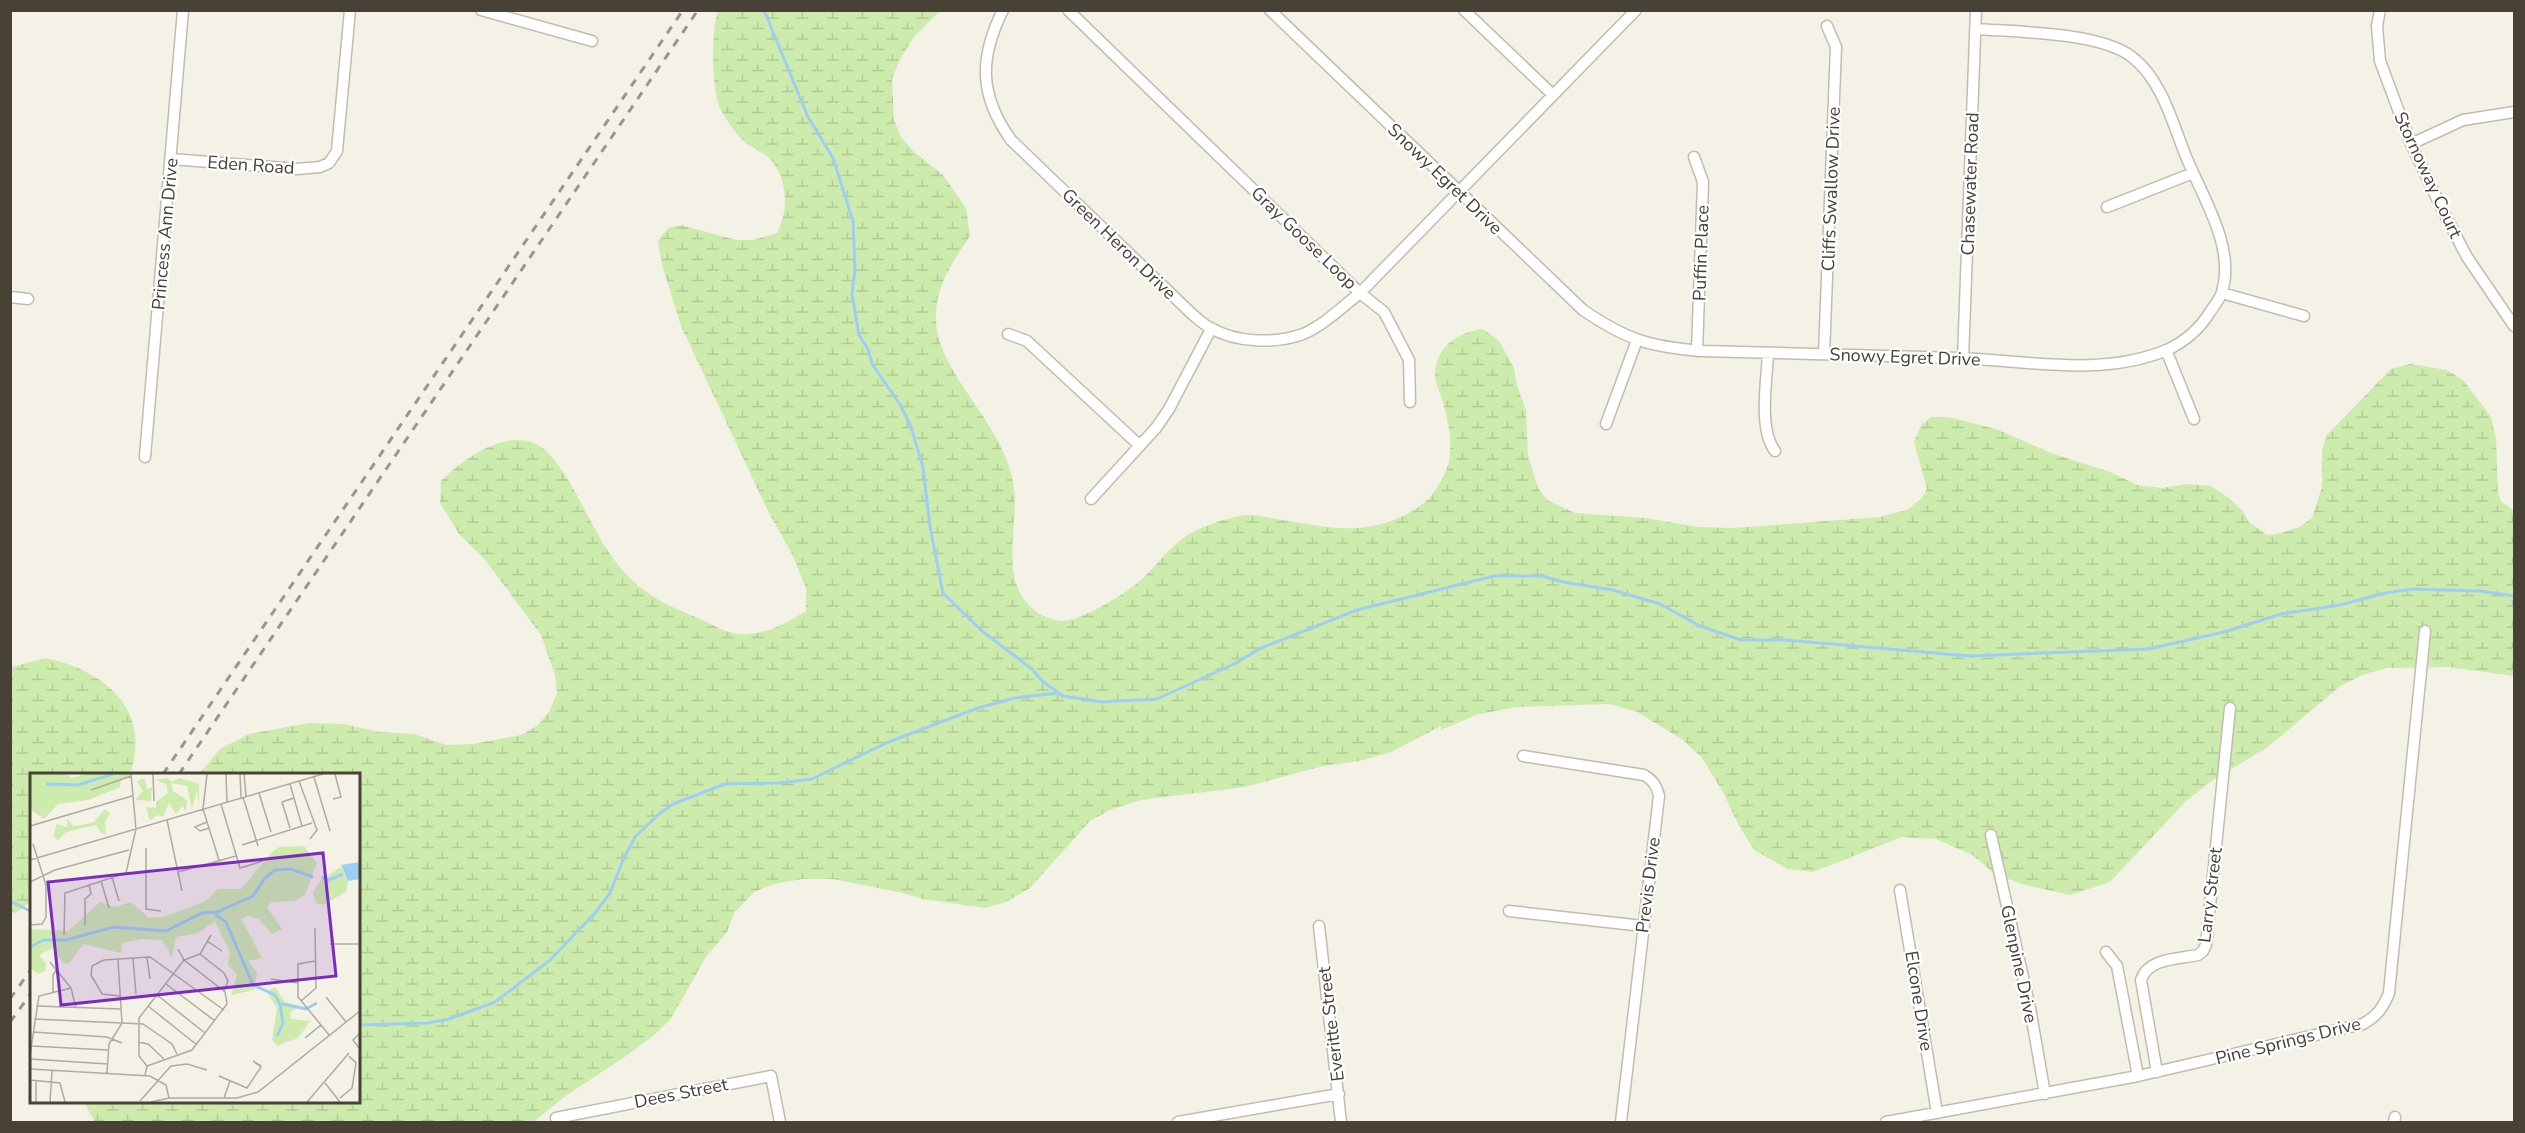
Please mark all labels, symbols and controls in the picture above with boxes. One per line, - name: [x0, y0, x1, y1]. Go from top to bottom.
- street label: Cliffs Swallow Drive: [1816, 106, 1846, 272]
- street label: Stornoway Court: [2388, 108, 2468, 243]
- street label: Chasewater Road: [1956, 112, 1984, 256]
- street label: Snowy Egret Drive: [1382, 118, 1508, 240]
- street label: Eden Road: [207, 150, 295, 180]
- street label: Princess Ann Drive: [146, 157, 184, 311]
- street label: Gray Goose Loop: [1246, 181, 1362, 295]
- street label: Green Heron Drive: [1057, 183, 1181, 305]
- street label: Puffin Place: [1687, 205, 1715, 301]
- street label: Snowy Egret Drive: [1829, 342, 1981, 372]
- inset map: [30, 773, 360, 1103]
- street label: Previs Drive: [1630, 836, 1666, 934]
- street label: Larry Street: [2192, 845, 2228, 944]
- street label: Glenpine Drive: [1995, 903, 2043, 1025]
- street label: Elcone Drive: [1899, 949, 1939, 1053]
- street label: Everitte Street: [1312, 965, 1350, 1083]
- street label: Pine Springs Drive: [2213, 1011, 2363, 1071]
- street label: Dees Street: [632, 1072, 731, 1114]

